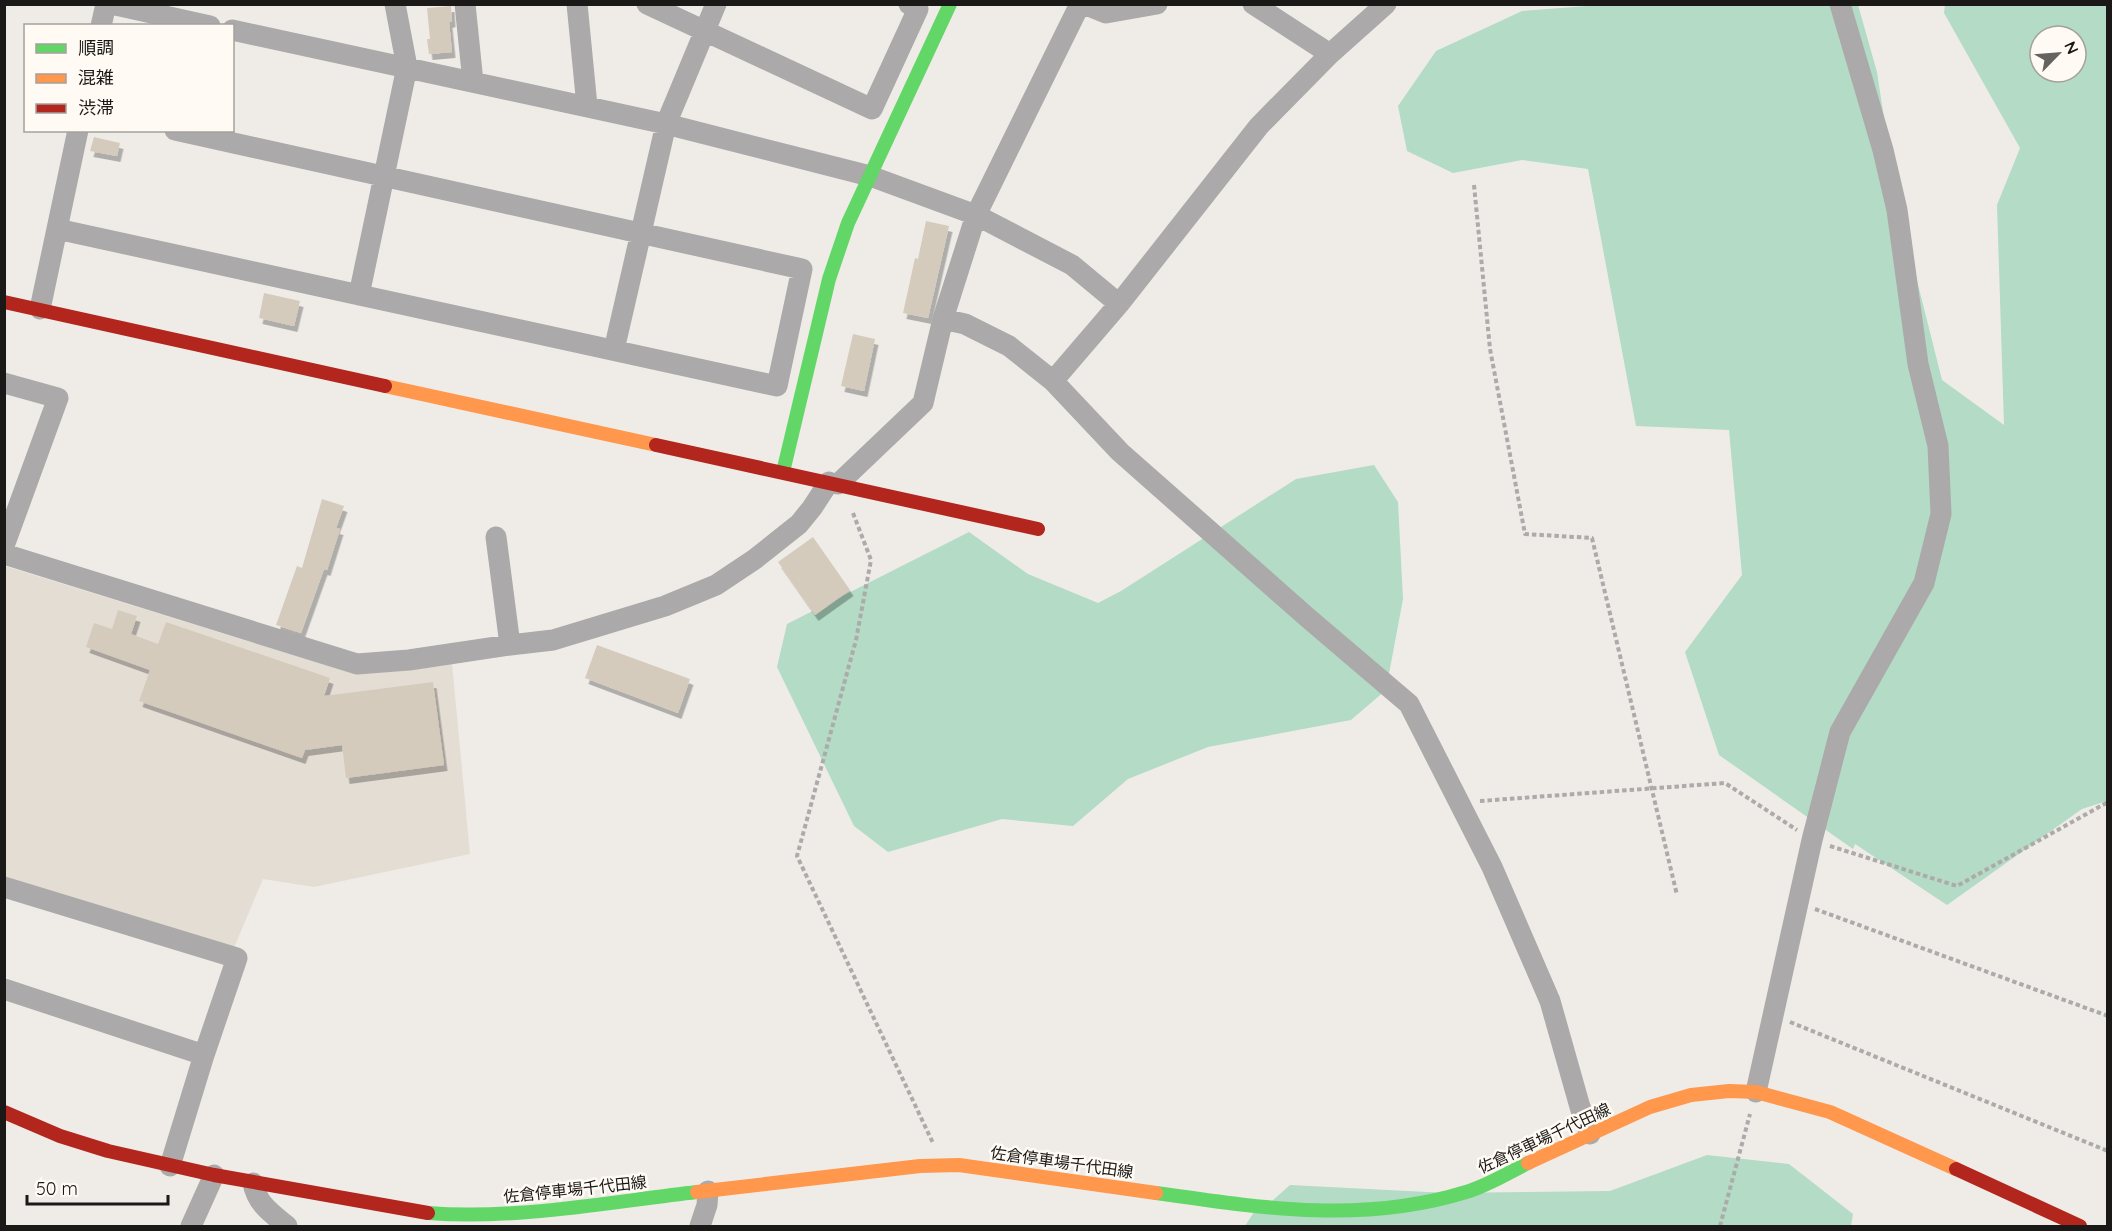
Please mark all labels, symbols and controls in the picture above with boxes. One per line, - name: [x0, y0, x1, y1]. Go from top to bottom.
- legend: [24, 24, 234, 132]
- north arrow: [2028, 24, 2088, 84]
- text: 順調: [78, 36, 114, 59]
- text: N: [2060, 38, 2083, 57]
- text: 混雑: [78, 66, 114, 89]
- text: 渋滞: [78, 96, 114, 119]
- street label: 佐倉停車場千代田線: [1475, 1099, 1613, 1177]
- street label: 佐倉停車場千代田線: [989, 1142, 1135, 1182]
- scale bar: [27, 1168, 168, 1206]
- street label: 佐倉停車場千代田線: [502, 1172, 648, 1206]
- text: 50 m: [36, 1177, 78, 1200]

